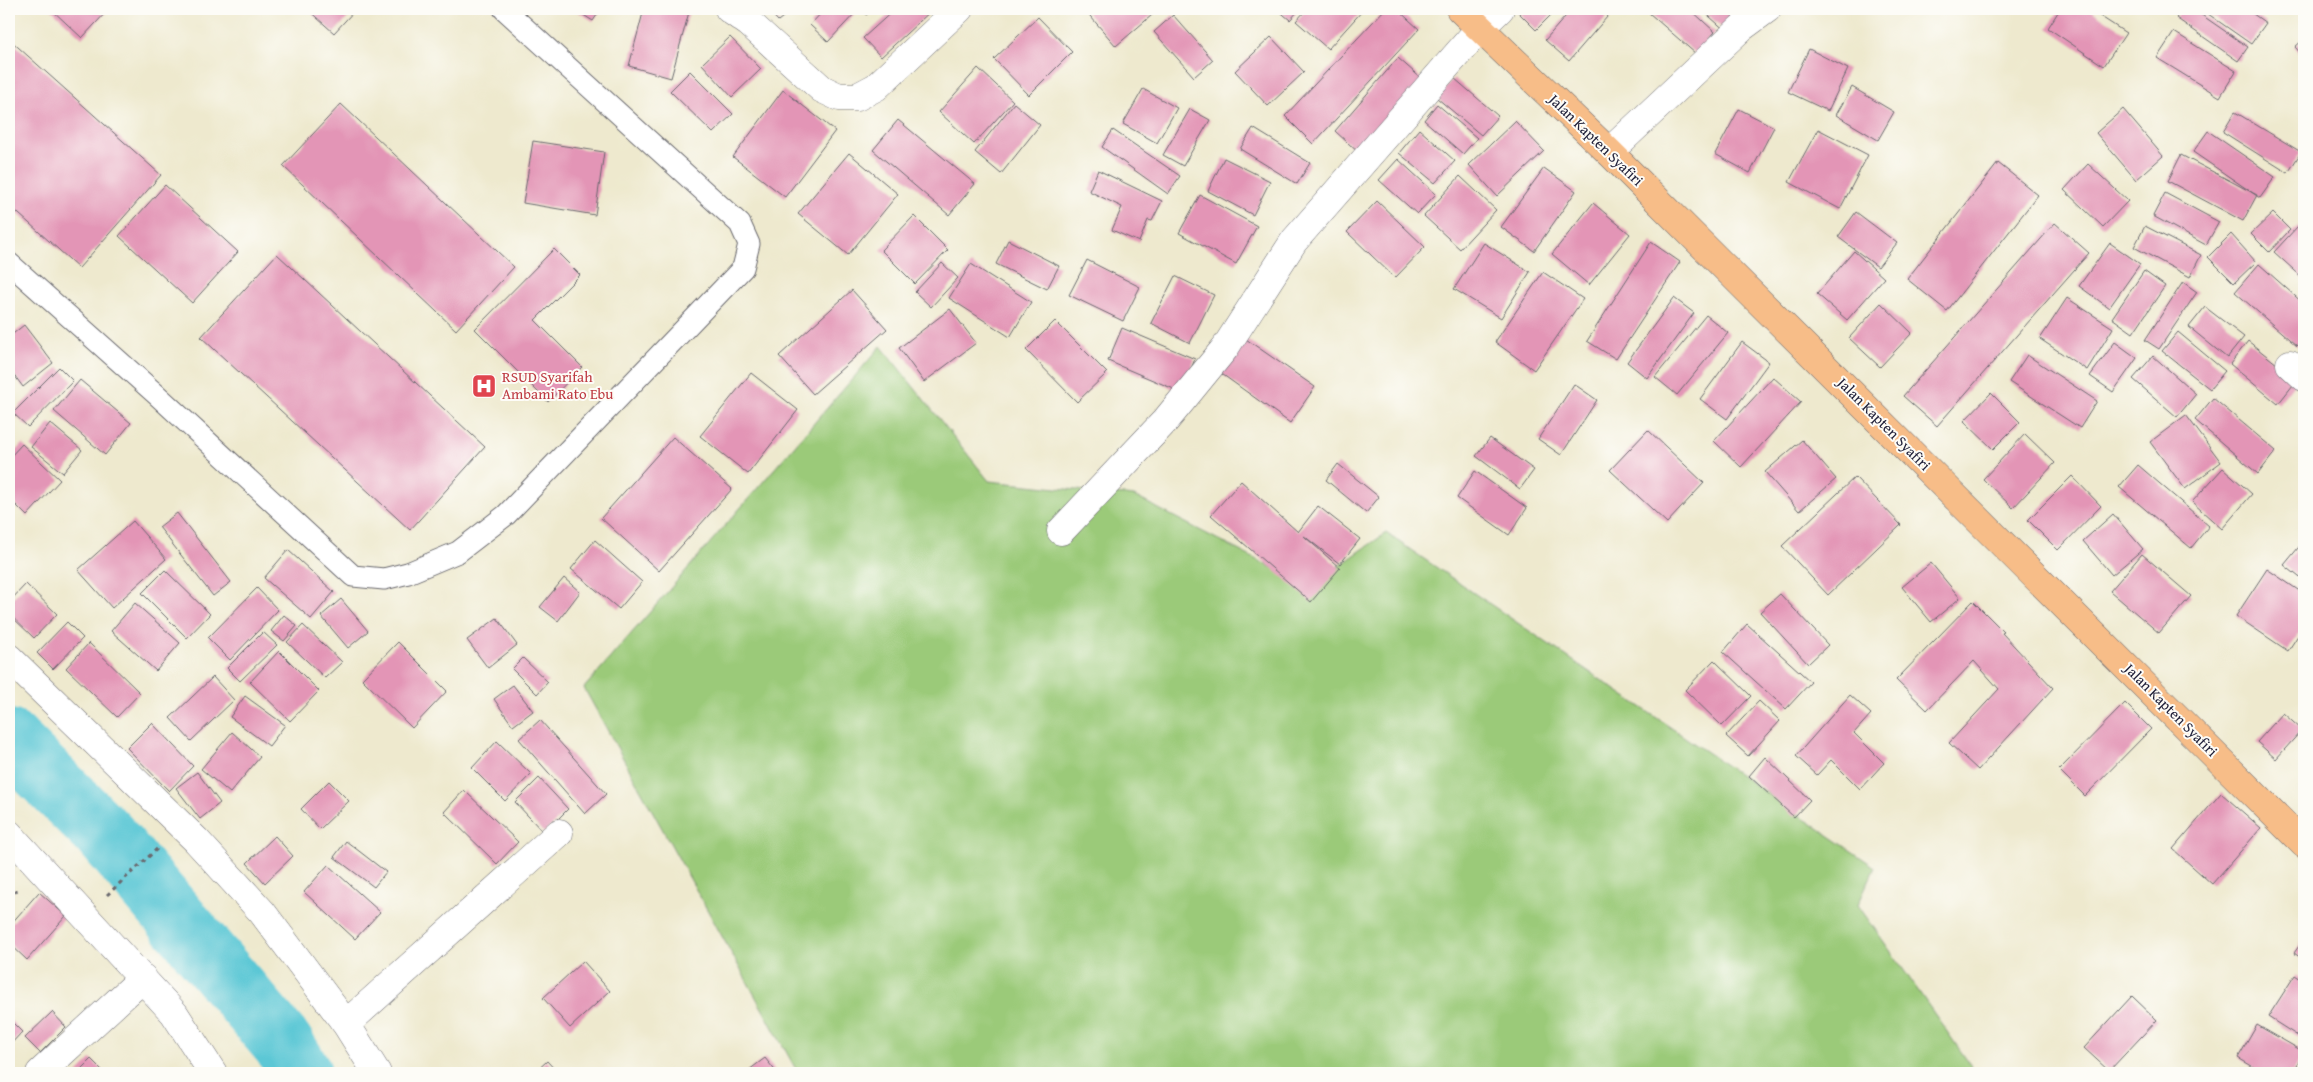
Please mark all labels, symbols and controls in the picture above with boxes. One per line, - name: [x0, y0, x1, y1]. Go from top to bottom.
- street label: Jalan Kapten Syafiri: [1543, 88, 1648, 190]
- place label: RSUD Syarifah Ambami Rato Ebu: [502, 366, 614, 404]
- street label: Jalan Kapten Syafiri: [1832, 371, 1936, 475]
- hospital icon: RSUD Syarifah Ambami Rato Ebu: [471, 373, 497, 399]
- street label: Jalan Kapten Syafiri: [2119, 657, 2223, 761]

